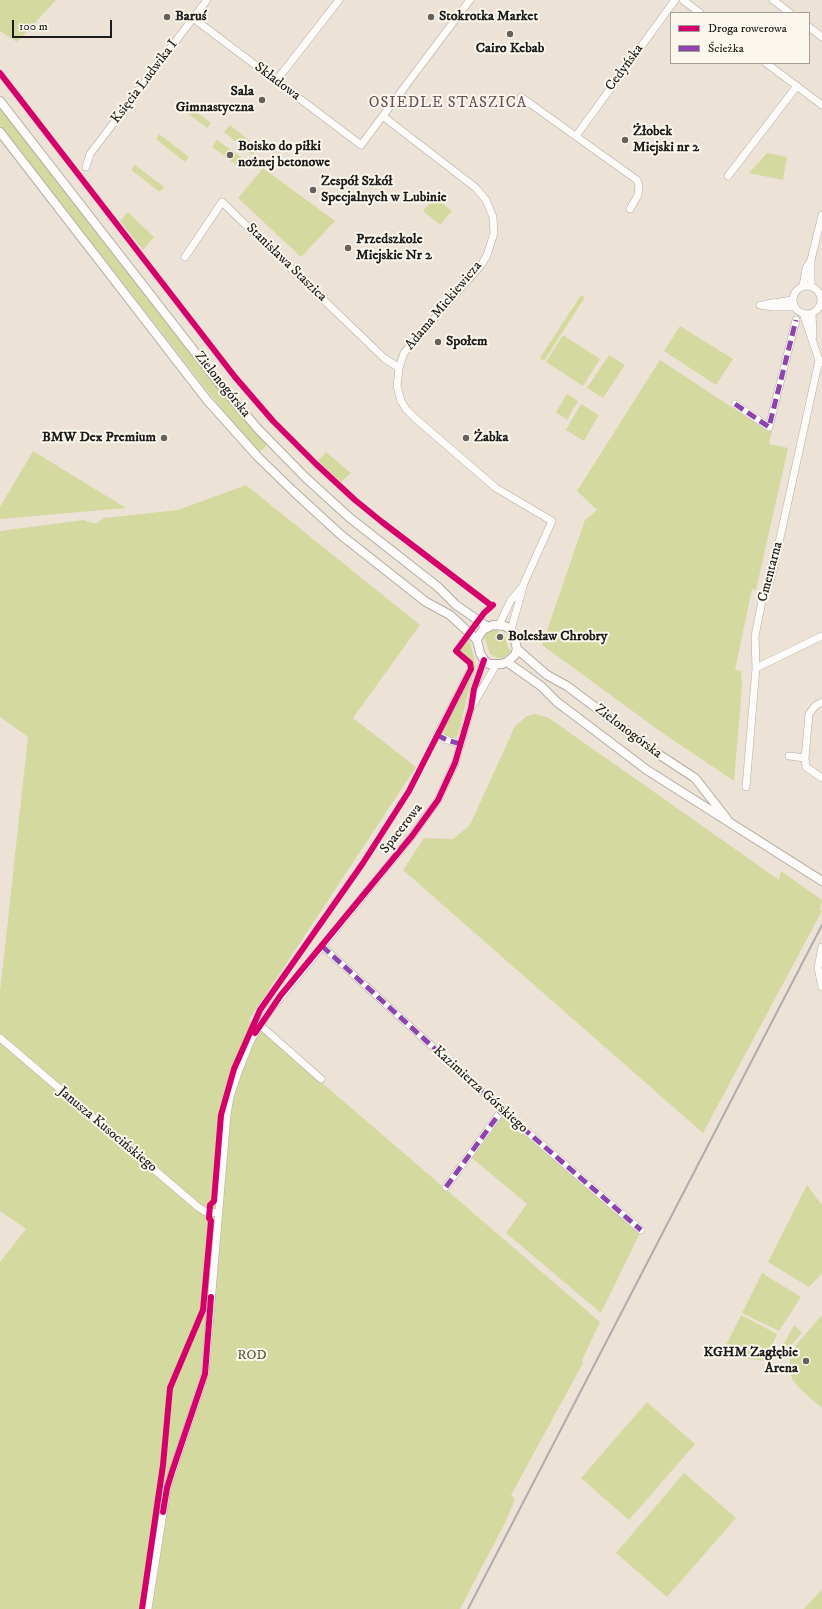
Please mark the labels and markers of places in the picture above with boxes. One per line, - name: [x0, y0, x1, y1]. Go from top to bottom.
- place label: Baruś: [175, 9, 206, 25]
- place label: Stokrotka Market: [439, 9, 538, 25]
- marker: Baruś: [162, 12, 172, 22]
- marker: Stokrotka Market: [426, 12, 436, 22]
- marker: Cairo Kebab: [505, 29, 515, 39]
- place label: Cairo Kebab: [476, 41, 544, 57]
- place label: Sala Gimnastyczna: [176, 84, 254, 116]
- marker: Sala Gimnastyczna: [257, 95, 267, 105]
- place label: Żłobek Miejski nr 2: [633, 124, 699, 156]
- marker: Żłobek Miejski nr 2: [620, 135, 630, 145]
- place label: Boisko do piłki nożnej betonowe: [238, 139, 330, 172]
- marker: Boisko do piłki nożnej betonowe: [225, 150, 235, 160]
- place label: Zespół Szkół Specjalnych w Lubinie: [321, 174, 447, 206]
- marker: Zespół Szkół Specjalnych w Lubinie: [308, 185, 318, 195]
- place label: Przedszkole Miejskie Nr 2: [356, 232, 432, 264]
- marker: Przedszkole Miejskie Nr 2: [343, 243, 353, 253]
- place label: Społem: [446, 334, 488, 350]
- marker: Społem: [433, 337, 443, 347]
- place label: BMW Dex Premium: [42, 430, 156, 446]
- place label: Żabka: [474, 430, 508, 446]
- marker: BMW Dex Premium: [159, 433, 169, 443]
- marker: Żabka: [461, 433, 471, 443]
- place label: Bolesław Chrobry: [508, 629, 607, 645]
- marker: Bolesław Chrobry: [495, 632, 505, 642]
- place label: KGHM Zagłębie Arena: [703, 1345, 798, 1378]
- marker: KGHM Zagłębie Arena: [801, 1356, 811, 1366]

